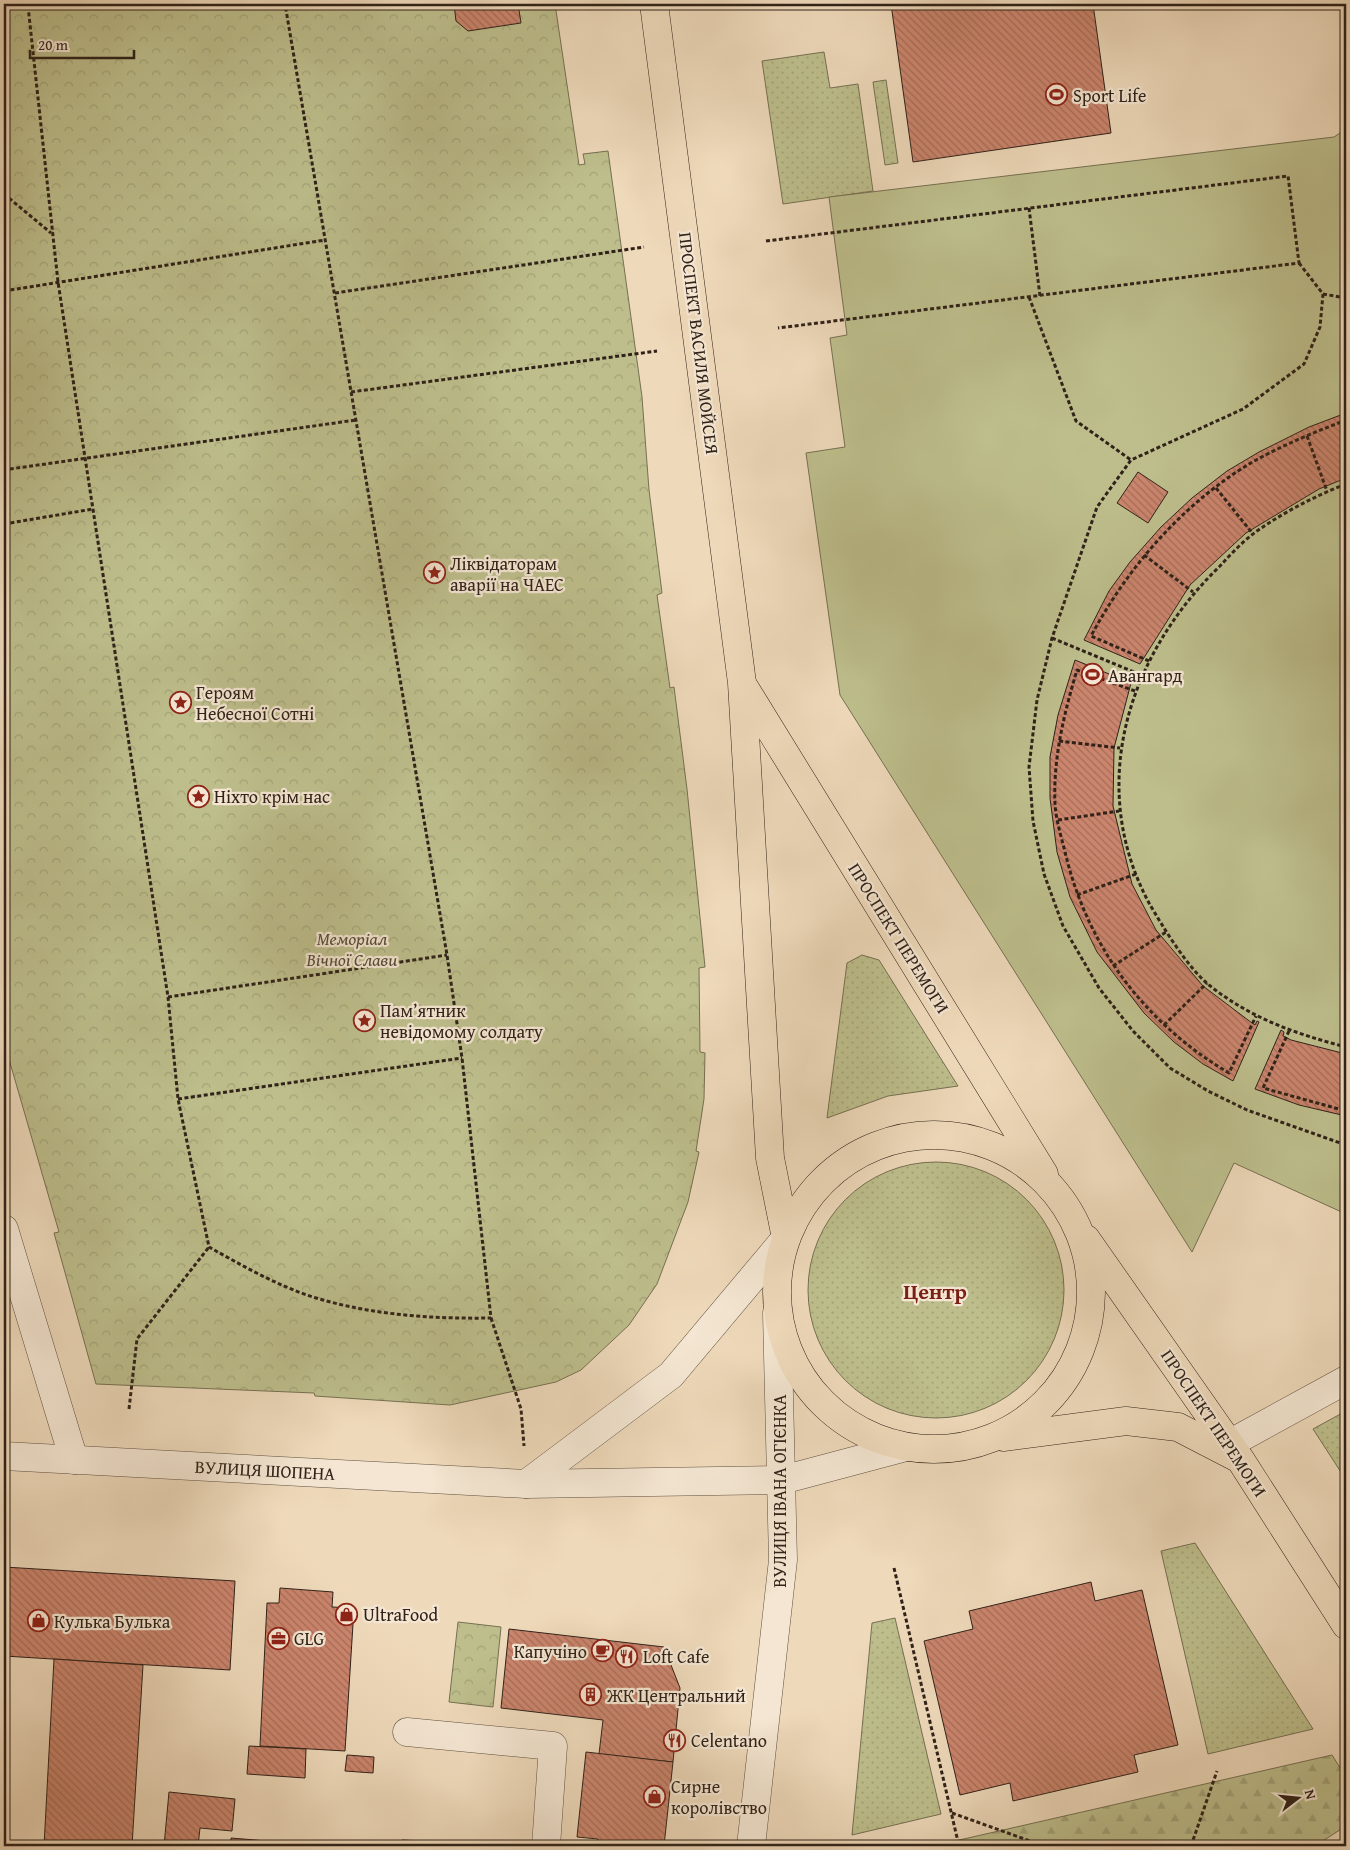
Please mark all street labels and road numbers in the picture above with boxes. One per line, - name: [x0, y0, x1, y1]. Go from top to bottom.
- street label: ПРОСПЕКТ ВАСИЛЯ МОЙСЕЯ: [672, 230, 726, 456]
- street label: ПРОСПЕКТ ПЕРЕМОГИ: [842, 857, 956, 1019]
- street label: ПРОСПЕКТ ПЕРЕМОГИ: [1154, 1344, 1274, 1502]
- street label: ВУЛИЦЯ ІВАНА ОГІЄНКА: [766, 1394, 793, 1588]
- street label: ВУЛИЦЯ ШОПЕНА: [194, 1453, 336, 1487]

